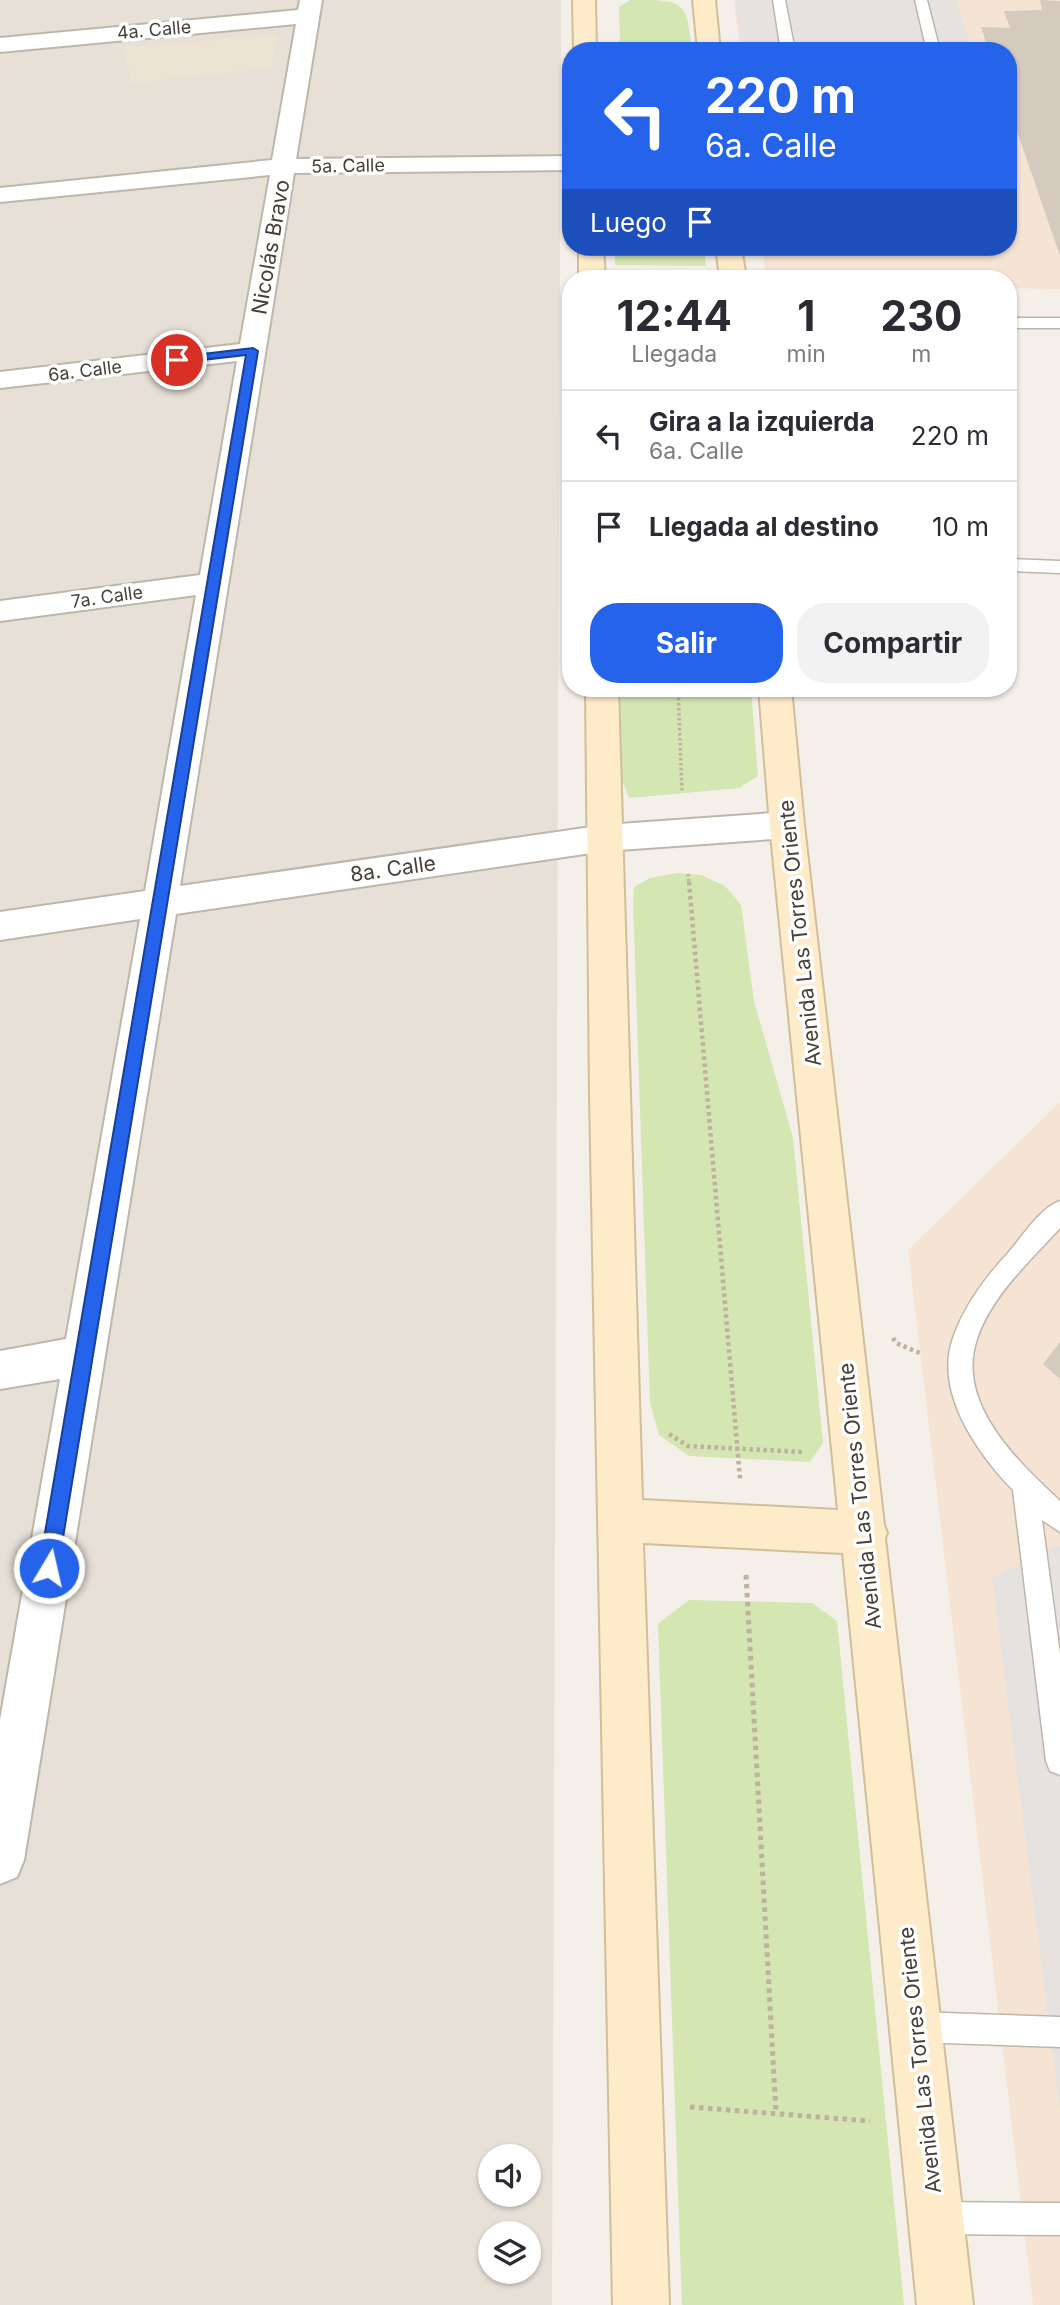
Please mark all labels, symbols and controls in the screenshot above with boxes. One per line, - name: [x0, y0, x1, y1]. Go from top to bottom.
- street label: 4a. Calle: [116, 16, 192, 43]
- text: 220 m: [705, 66, 856, 125]
- icon: left: [590, 70, 681, 161]
- text: 6a. Calle: [705, 126, 837, 165]
- street label: 5a. Calle: [311, 154, 385, 177]
- street label: Nicolás Bravo: [246, 178, 295, 316]
- icon: arrive: [681, 203, 719, 241]
- text: Luego: [590, 207, 667, 238]
- text: 12:44: [617, 290, 732, 341]
- text: 1: [797, 290, 815, 341]
- text: 230: [881, 290, 962, 341]
- pin: [147, 330, 207, 390]
- text: Llegada: [631, 340, 717, 368]
- text: min: [787, 340, 826, 368]
- text: m: [911, 340, 932, 368]
- icon: arrive: [158, 341, 196, 379]
- street label: 6a. Calle: [47, 356, 123, 385]
- text: Gira a la izquierda: [649, 406, 875, 437]
- icon: left: [590, 417, 628, 455]
- text: 220 m: [911, 420, 989, 451]
- text: 6a. Calle: [649, 437, 744, 465]
- icon: arrive: [590, 508, 628, 546]
- text: Llegada al destino: [649, 511, 879, 542]
- text: 10 m: [932, 511, 989, 542]
- street label: 7a. Calle: [70, 581, 144, 612]
- button: Salir: [590, 603, 783, 683]
- button: Compartir: [797, 603, 989, 683]
- street label: Avenida Las Torres Oriente: [773, 799, 826, 1068]
- street label: 8a. Calle: [348, 850, 437, 887]
- street label: Avenida Las Torres Oriente: [833, 1362, 886, 1631]
- position arrow: [12, 1531, 86, 1605]
- street label: Avenida Las Torres Oriente: [893, 1926, 946, 2195]
- map controls: [478, 2144, 541, 2284]
- button: sound: [478, 2144, 541, 2207]
- button: layers: [478, 2221, 541, 2284]

